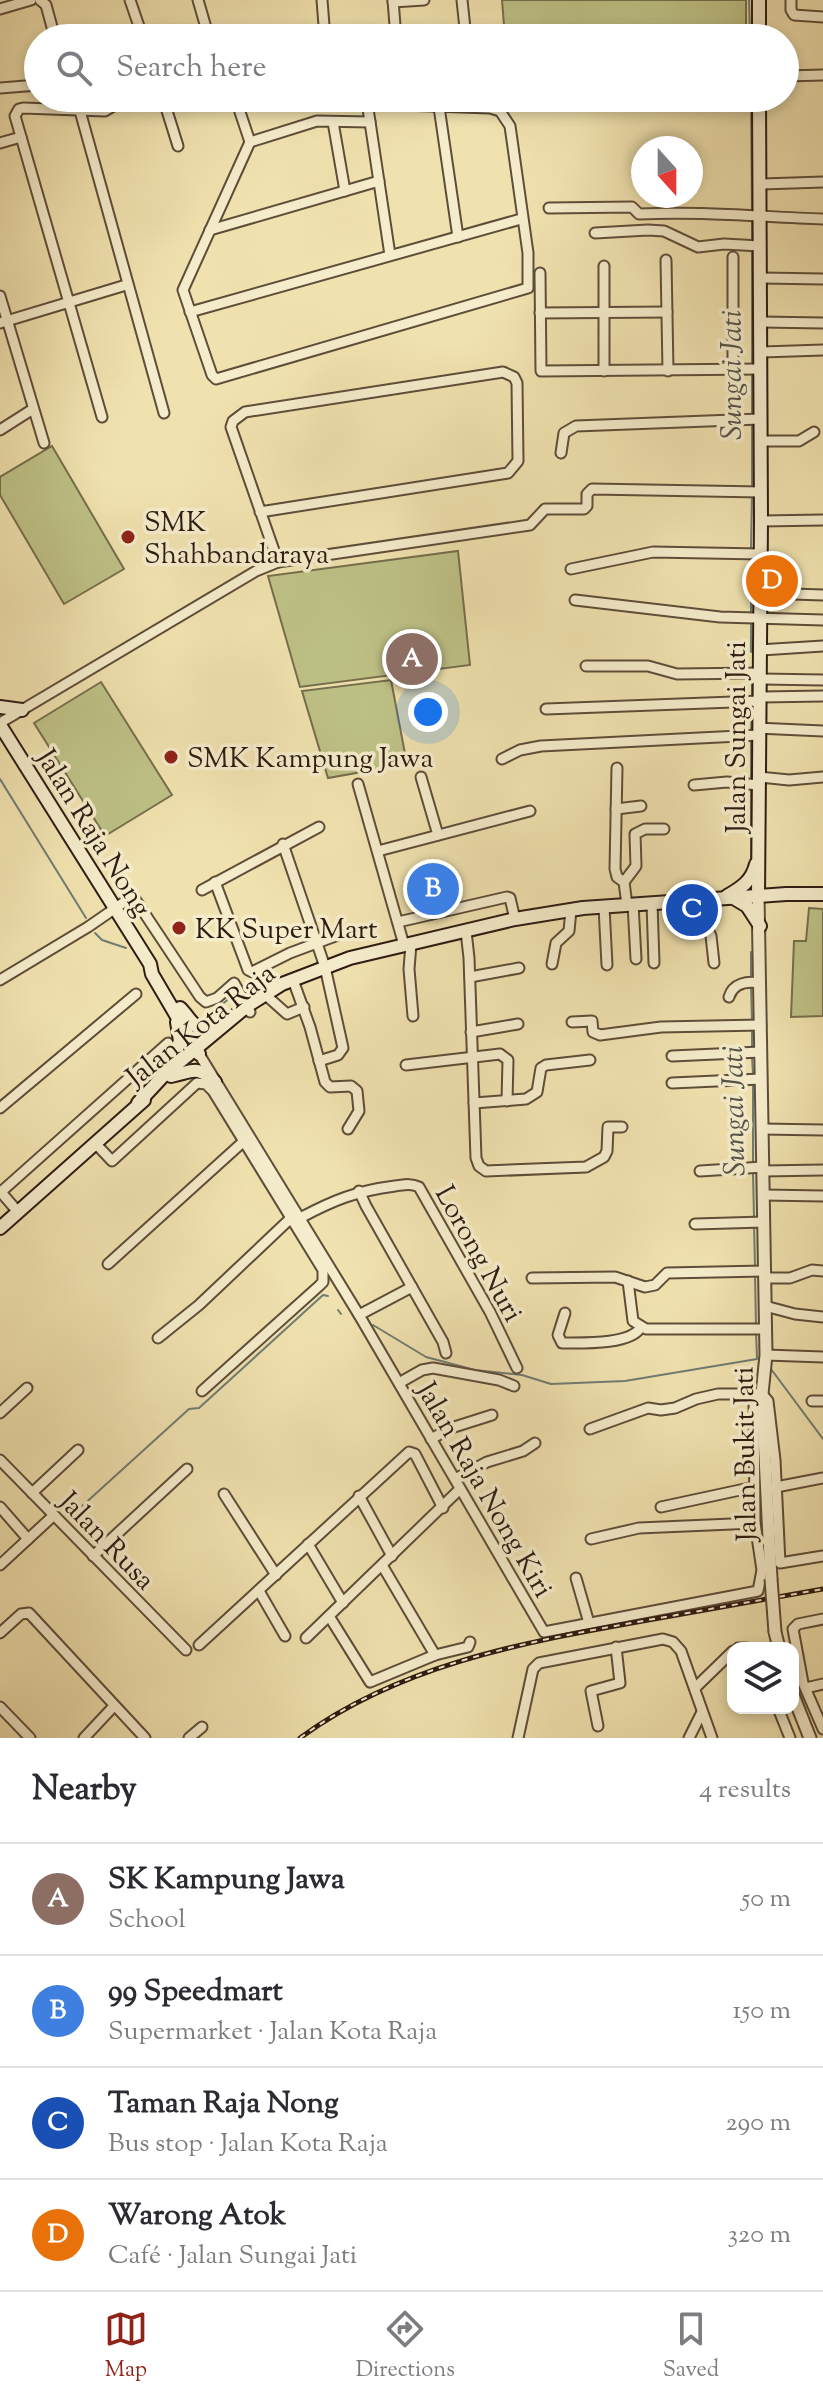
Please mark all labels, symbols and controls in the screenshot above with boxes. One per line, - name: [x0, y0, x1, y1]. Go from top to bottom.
- search box: [24, 24, 799, 112]
- icon: search: [52, 46, 96, 90]
- text: Search here: [116, 47, 266, 90]
- north arrow: [631, 136, 703, 208]
- water label: Sungai Jati: [712, 310, 755, 440]
- place label: SMK Shahbandaraya: [144, 504, 329, 576]
- marker: SMK Shahbandaraya: [119, 528, 137, 546]
- pin: D: [746, 551, 798, 611]
- pin: A: [386, 629, 438, 689]
- street label: Jalan Sungai Jati: [718, 641, 758, 835]
- your location: [408, 692, 448, 732]
- street label: Jalan Raja Nong: [24, 740, 160, 925]
- place label: SMK Kampung Jawa: [187, 740, 433, 780]
- marker: SMK Kampung Jawa: [162, 748, 180, 766]
- pin: B: [407, 859, 459, 919]
- pin: C: [666, 880, 718, 940]
- place label: KK Super Mart: [195, 911, 378, 951]
- marker: KK Super Mart: [170, 919, 188, 937]
- street label: Jalan Kota Raja: [117, 955, 285, 1099]
- water label: Sungai Jati: [713, 1046, 758, 1176]
- street label: Lorong Nuri: [423, 1179, 531, 1330]
- street label: Jalan Bukit Jati: [725, 1366, 769, 1544]
- street label: Jalan Raja Nong Kiri: [404, 1373, 562, 1606]
- street label: Jalan Rusa: [47, 1482, 163, 1600]
- map controls: [727, 1642, 799, 1714]
- button: layers: [727, 1642, 799, 1714]
- text: Nearby: [32, 1766, 137, 1815]
- text: 4 results: [699, 1772, 791, 1809]
- text: SK Kampung Jawa: [108, 1859, 345, 1902]
- text: A: [47, 1881, 69, 1918]
- text: 50 m: [741, 1881, 791, 1918]
- text: School: [108, 1902, 186, 1939]
- text: 99 Speedmart: [108, 1971, 283, 2014]
- text: B: [50, 1993, 66, 2030]
- text: 150 m: [732, 1993, 791, 2030]
- text: Supermarket · Jalan Kota Raja: [108, 2014, 437, 2051]
- text: Taman Raja Nong: [108, 2083, 339, 2126]
- text: C: [48, 2105, 68, 2142]
- text: 290 m: [725, 2105, 791, 2142]
- text: Bus stop · Jalan Kota Raja: [108, 2126, 388, 2163]
- text: Warong Atok: [108, 2195, 286, 2238]
- text: D: [48, 2217, 68, 2254]
- text: 320 m: [728, 2217, 791, 2254]
- text: Café · Jalan Sungai Jati: [108, 2238, 357, 2275]
- tab: Map: [104, 2307, 148, 2387]
- tab: Directions: [356, 2307, 455, 2387]
- tab: Saved: [663, 2307, 719, 2387]

